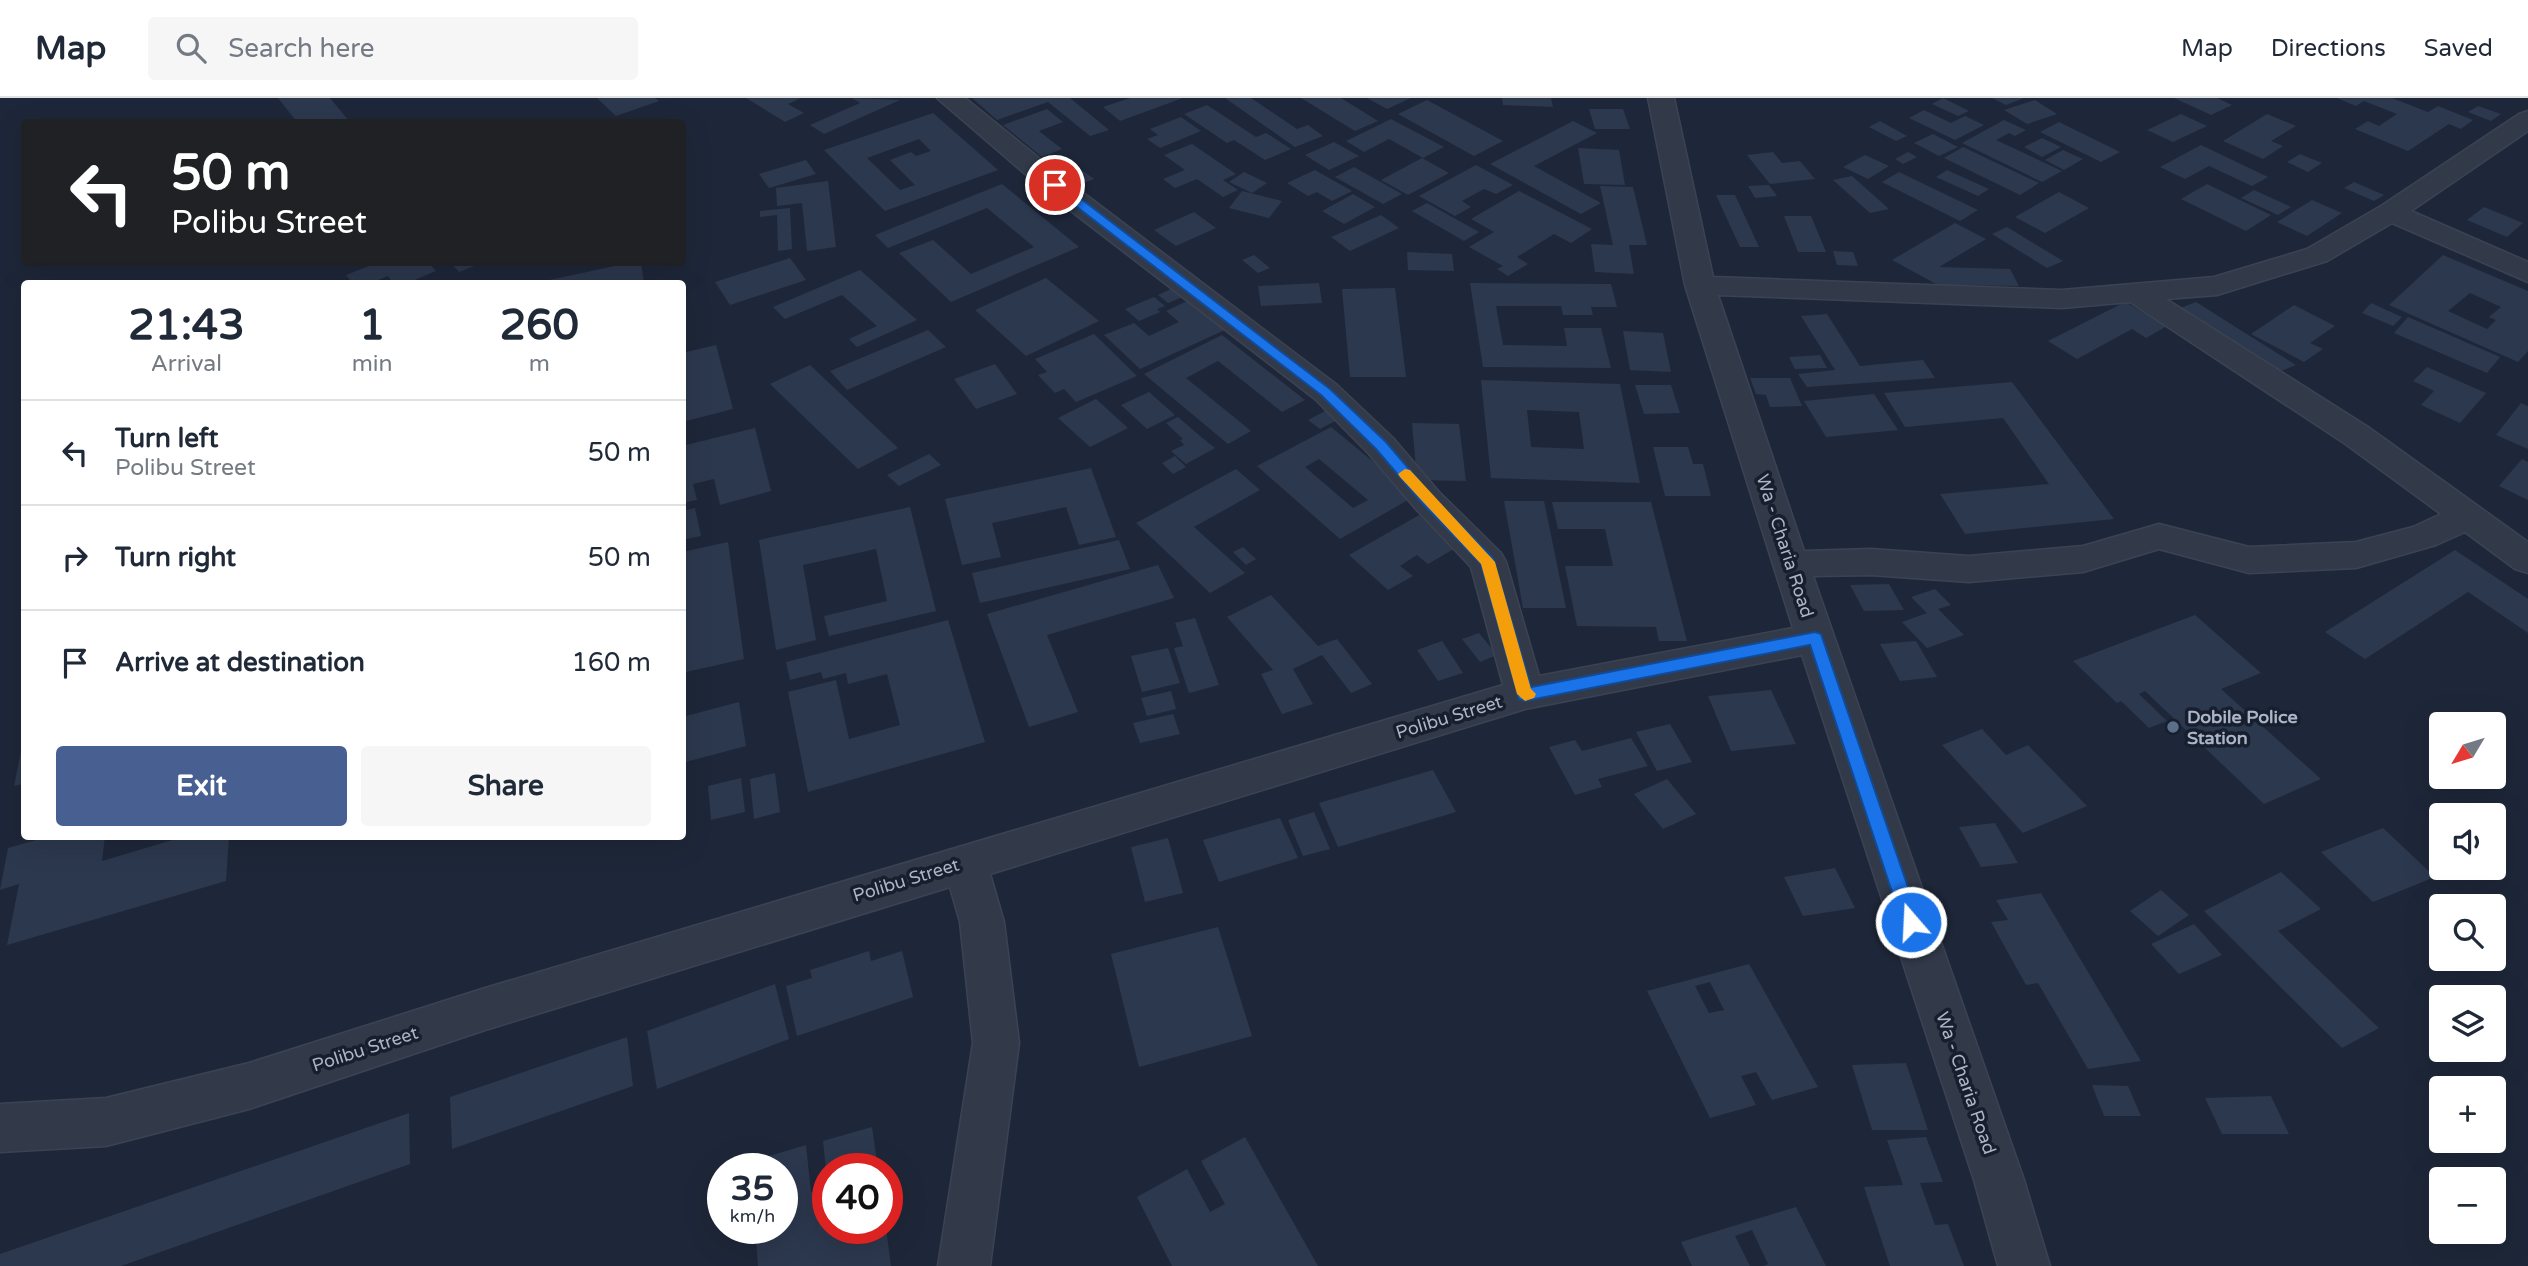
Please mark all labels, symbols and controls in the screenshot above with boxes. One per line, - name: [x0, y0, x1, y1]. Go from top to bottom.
- search box: [148, 17, 638, 80]
- text: Map: [35, 29, 106, 68]
- icon: search: [172, 29, 210, 67]
- text: Search here: [228, 33, 374, 64]
- text: Map: [2181, 34, 2233, 63]
- text: Directions: [2271, 34, 2386, 63]
- text: Saved: [2424, 34, 2493, 63]
- text: 50 m: [171, 144, 290, 203]
- icon: left: [56, 147, 147, 238]
- pin: [1025, 155, 1085, 215]
- icon: arrive: [1036, 166, 1074, 204]
- text: Polibu Street: [171, 204, 367, 242]
- text: 21:43: [128, 300, 245, 351]
- text: 1: [359, 300, 385, 351]
- text: 260: [500, 300, 579, 351]
- text: Arrival: [151, 350, 222, 378]
- text: min: [352, 350, 393, 378]
- text: m: [529, 350, 550, 378]
- text: Turn left: [115, 423, 218, 454]
- icon: left: [56, 434, 94, 472]
- text: 50 m: [588, 437, 651, 468]
- text: Polibu Street: [115, 454, 256, 482]
- street label: Wa - Charia Road: [1751, 472, 1819, 620]
- icon: right: [56, 539, 94, 577]
- text: Turn right: [115, 542, 236, 573]
- text: 50 m: [588, 542, 651, 573]
- icon: arrive: [56, 644, 94, 682]
- text: Arrive at destination: [115, 647, 365, 678]
- text: 160 m: [571, 647, 651, 678]
- street label: Polibu Street: [1393, 690, 1505, 744]
- place label: Dobile Police Station: [2187, 706, 2298, 749]
- north arrow: [2429, 712, 2506, 789]
- map controls: [2429, 712, 2506, 1244]
- marker: Dobile Police Station: [2165, 719, 2181, 735]
- button: Exit: [56, 746, 347, 826]
- button: Share: [361, 746, 651, 826]
- button: sound: [2429, 803, 2506, 880]
- street label: Polibu Street: [850, 853, 962, 907]
- position arrow: [1874, 885, 1948, 959]
- button: search: [2429, 894, 2506, 971]
- button: layers: [2429, 985, 2506, 1062]
- street label: Wa - Charia Road: [1931, 1009, 2001, 1157]
- street label: Polibu Street: [309, 1021, 421, 1076]
- button: +: [2429, 1076, 2506, 1153]
- speed limit sign: 40: [812, 1153, 903, 1244]
- button: −: [2429, 1167, 2506, 1244]
- text: 35: [731, 1168, 774, 1210]
- text: km/h: [730, 1205, 775, 1227]

